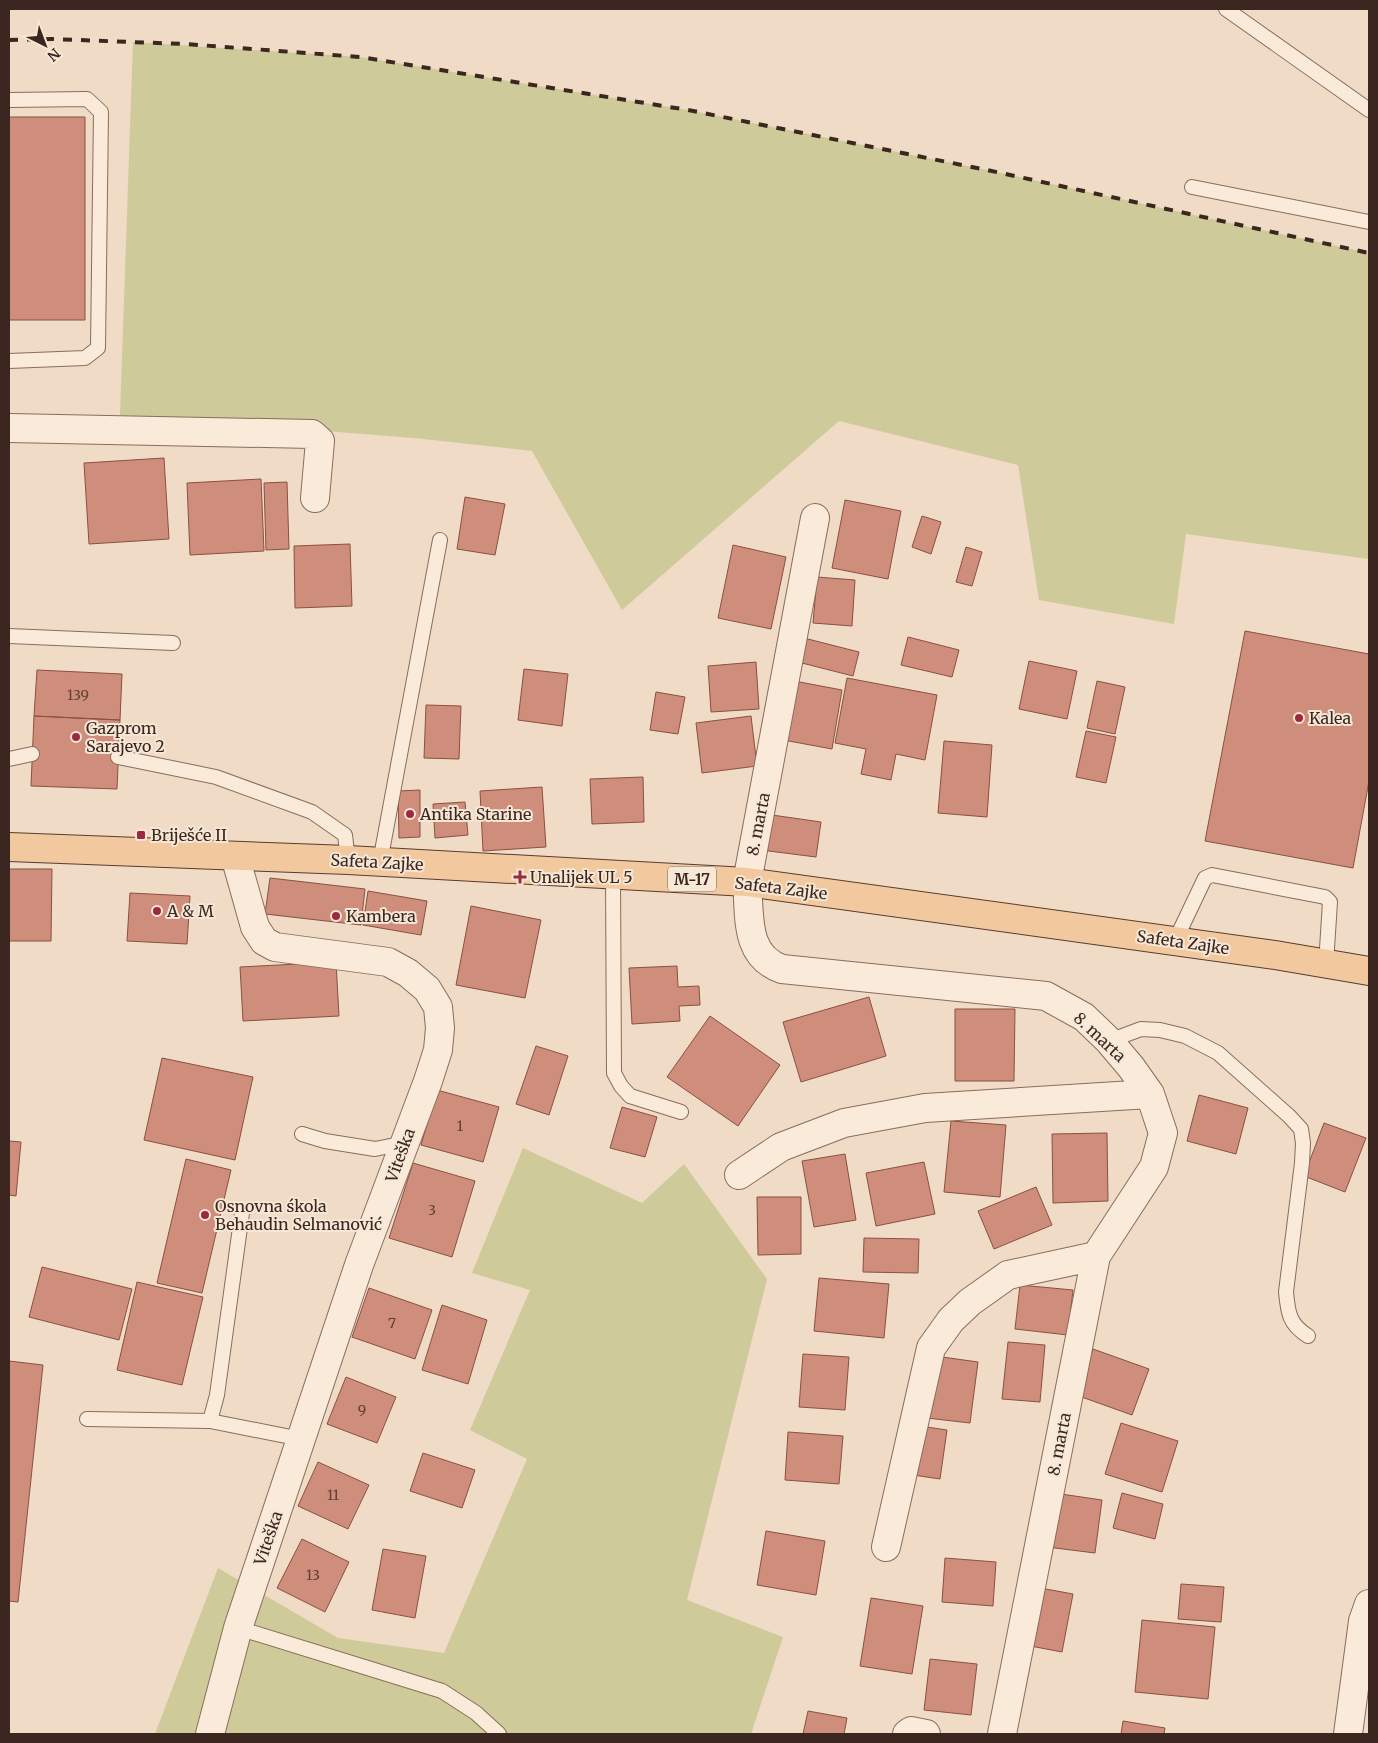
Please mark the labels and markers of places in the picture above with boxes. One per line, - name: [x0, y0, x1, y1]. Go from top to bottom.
- place label: Kalea: [1309, 708, 1351, 728]
- marker: Kalea: [1293, 712, 1305, 724]
- place label: Gazprom Sarajevo 2: [86, 718, 165, 756]
- marker: Gazprom Sarajevo 2: [70, 731, 82, 743]
- place label: Antika Starine: [419, 804, 531, 824]
- marker: Antika Starine: [404, 808, 416, 820]
- place label: Briješće II: [151, 825, 227, 845]
- marker: Briješće II: [135, 829, 147, 841]
- place label: Unalijek UL 5: [530, 867, 633, 887]
- marker: Unalijek UL 5: [514, 871, 526, 883]
- place label: A & M: [166, 901, 214, 921]
- marker: A & M: [151, 905, 163, 917]
- place label: Kambera: [346, 906, 416, 926]
- marker: Kambera: [330, 910, 342, 922]
- place label: Osnovna śkola Behaudin Selmanović: [215, 1196, 382, 1234]
- marker: Osnovna śkola Behaudin Selmanović: [199, 1209, 211, 1221]

